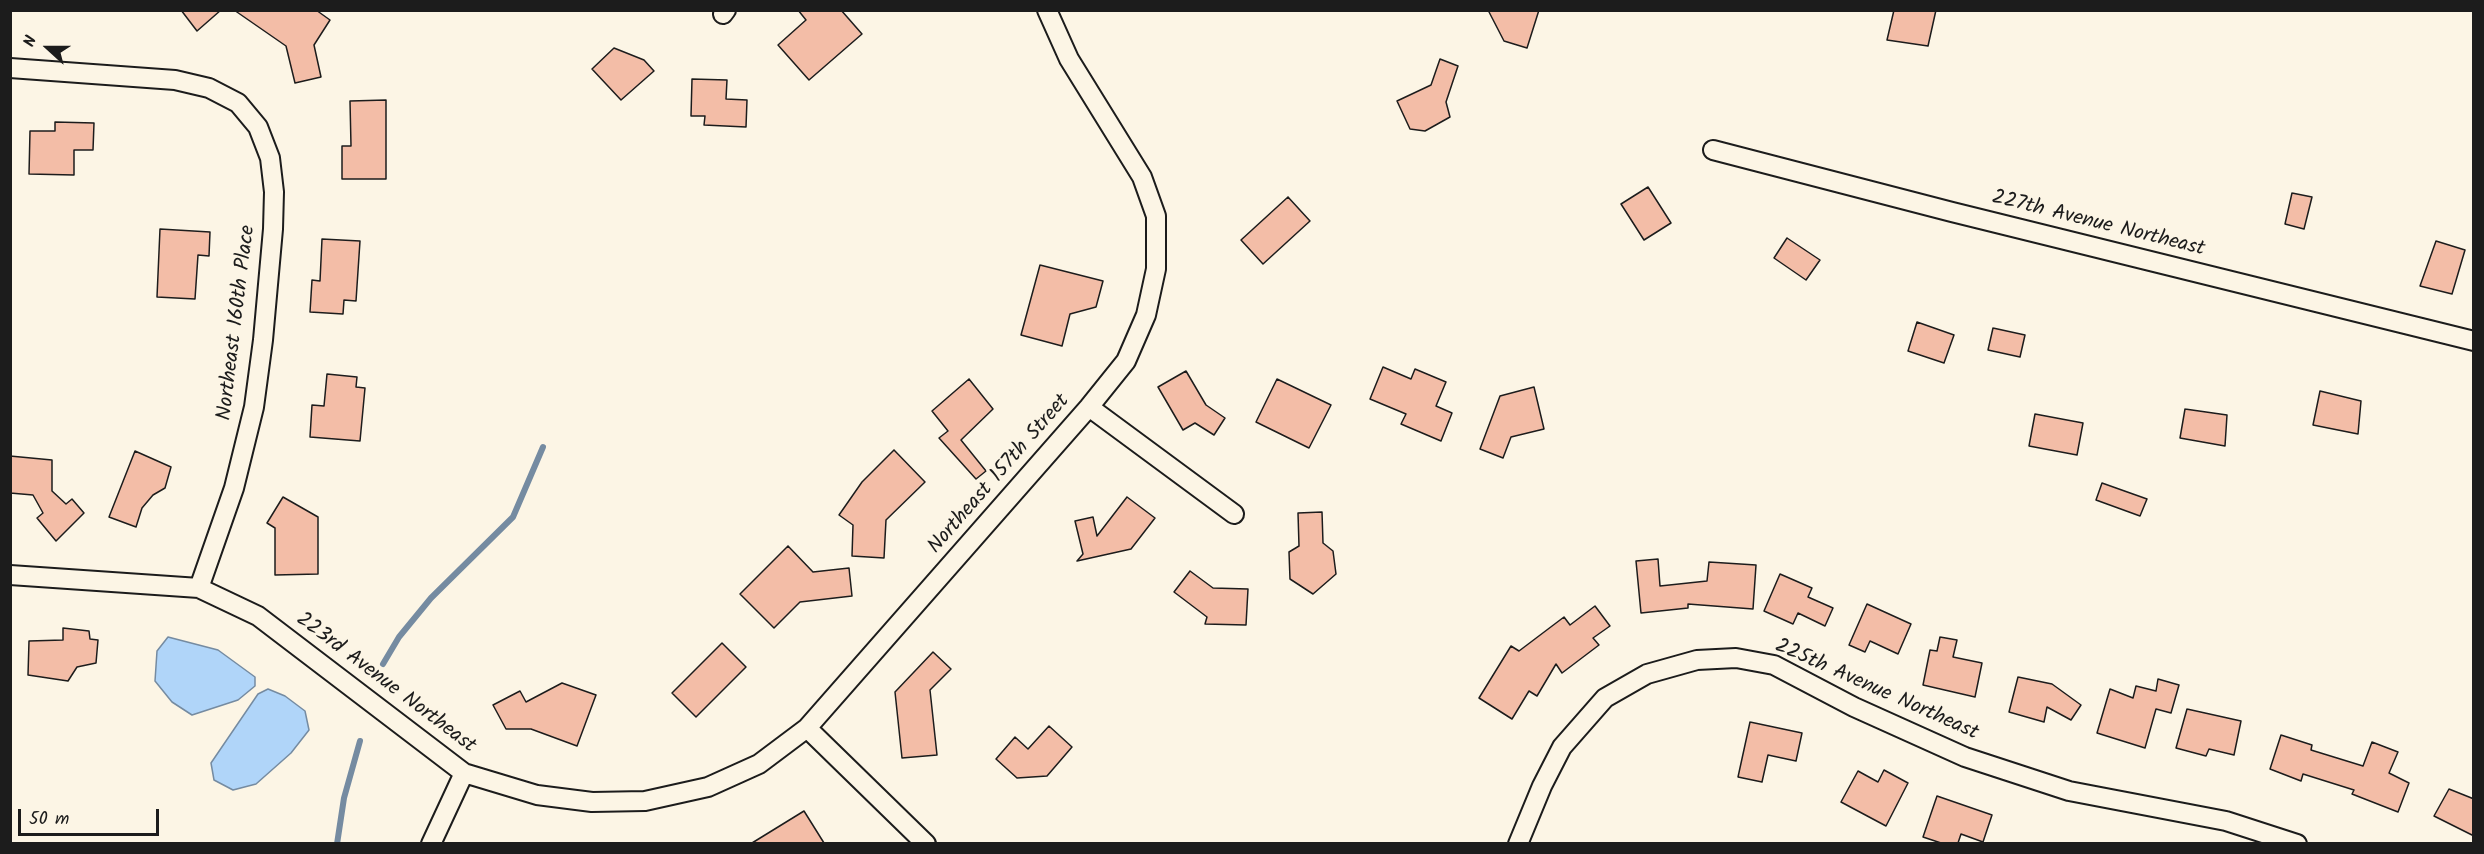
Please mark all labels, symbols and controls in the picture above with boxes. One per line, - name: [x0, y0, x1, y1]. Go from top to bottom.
- north arrow: [18, 18, 78, 78]
- text: N: [17, 32, 44, 51]
- street label: 227th Avenue Northeast: [1989, 186, 2207, 264]
- street label: Northeast 160th Place: [214, 224, 262, 422]
- street label: Northeast 157th Street: [924, 390, 1076, 560]
- street label: 223rd Avenue Northeast: [290, 608, 480, 760]
- street label: 225th Avenue Northeast: [1770, 635, 1982, 747]
- scale bar: [21, 797, 162, 835]
- text: 50 m: [29, 805, 69, 834]

